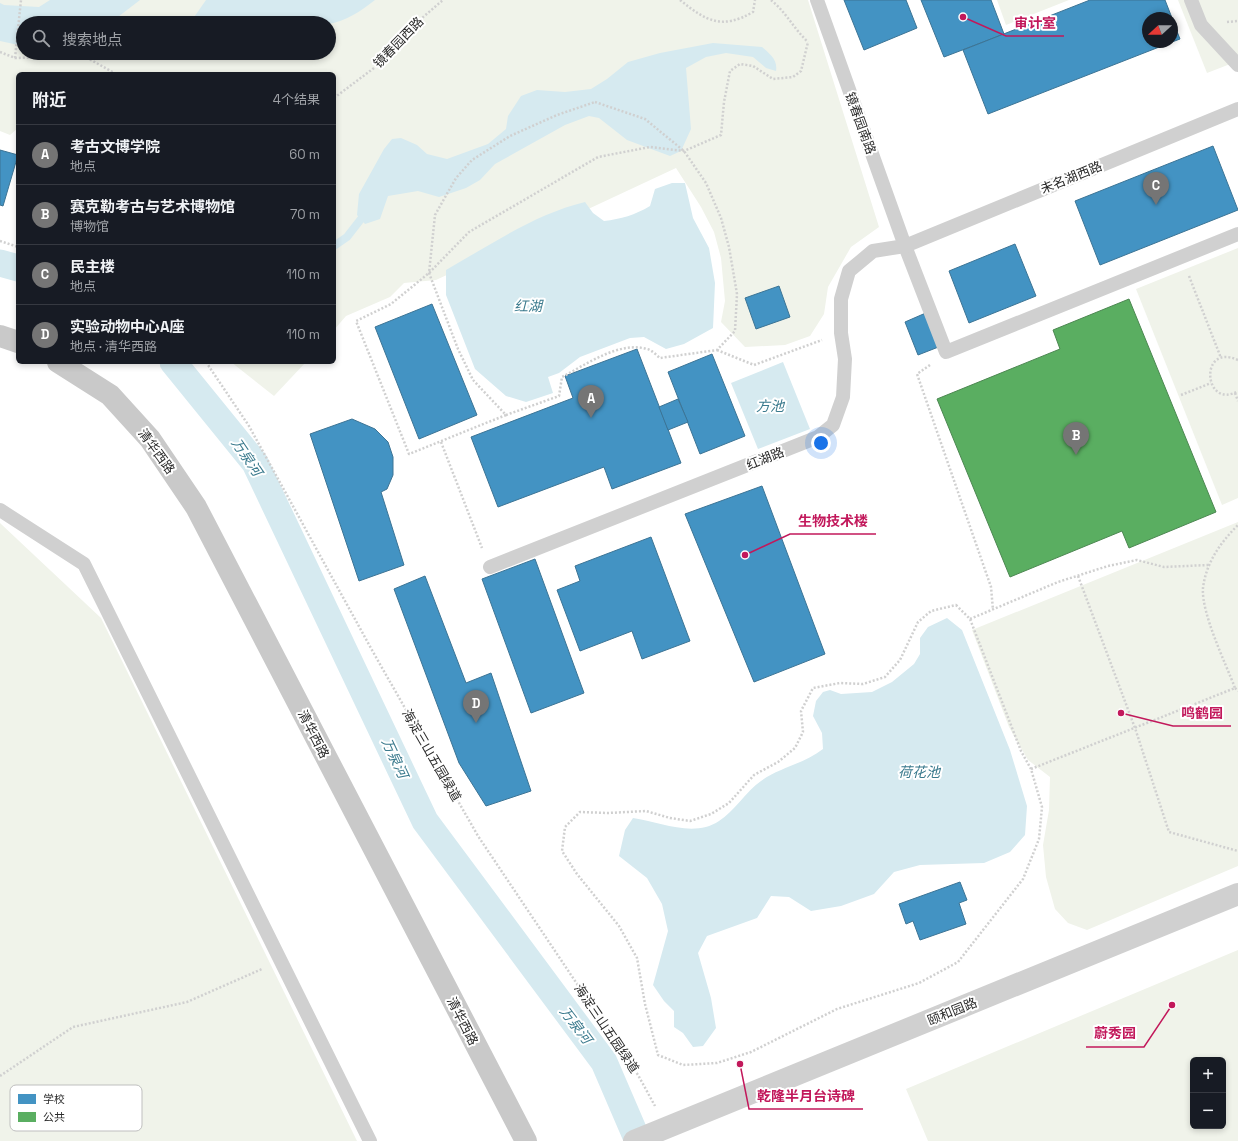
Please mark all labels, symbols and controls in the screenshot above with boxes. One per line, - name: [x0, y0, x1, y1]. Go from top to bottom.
- callout: 审计室: [1006, 10, 1064, 36]
- north arrow: [1142, 12, 1178, 48]
- street label: 镜春园西路: [370, 13, 427, 72]
- text: 审计室: [1014, 14, 1056, 32]
- search box: [16, 16, 336, 60]
- icon: search: [30, 27, 52, 49]
- text: 搜索地点: [62, 30, 122, 49]
- text: 附近: [32, 89, 66, 111]
- street label: 镜春园南路: [841, 90, 880, 157]
- text: 4个结果: [273, 91, 320, 108]
- text: 考古文博学院: [70, 137, 160, 156]
- text: A: [41, 146, 49, 163]
- text: 60 m: [289, 146, 320, 163]
- street label: 未名湖西路: [1038, 157, 1105, 198]
- text: 地点: [70, 158, 96, 175]
- pin: C: [1143, 172, 1169, 205]
- text: 赛克勒考古与艺术博物馆: [70, 197, 235, 216]
- text: B: [41, 206, 49, 223]
- text: 70 m: [290, 206, 320, 223]
- text: 博物馆: [70, 218, 109, 235]
- text: 民主楼: [70, 257, 115, 276]
- text: C: [41, 266, 49, 283]
- text: 110 m: [286, 266, 320, 283]
- text: 地点: [70, 278, 96, 295]
- water label: 红湖: [514, 297, 544, 315]
- text: 实验动物中心A座: [70, 317, 185, 336]
- text: D: [41, 326, 49, 343]
- text: 110 m: [286, 326, 320, 343]
- text: 地点 · 清华西路: [70, 338, 157, 355]
- pin: A: [578, 385, 604, 418]
- water label: 方池: [756, 397, 786, 415]
- pin: B: [1063, 422, 1089, 455]
- street label: 清华西路: [134, 425, 179, 477]
- your location: [811, 433, 831, 453]
- water label: 万泉河: [228, 435, 268, 482]
- street label: 红湖路: [744, 443, 786, 474]
- callout: 生物技术楼: [790, 508, 876, 534]
- text: 生物技术楼: [798, 512, 868, 530]
- pin: D: [463, 690, 489, 723]
- callout: 鸣鹤园: [1173, 700, 1231, 726]
- text: 鸣鹤园: [1181, 704, 1223, 722]
- street label: 海淀三山五园绿道: [398, 706, 465, 805]
- street label: 清华西路: [294, 707, 333, 761]
- water label: 万泉河: [378, 735, 413, 784]
- water label: 荷花池: [898, 763, 942, 781]
- street label: 海淀三山五园绿道: [570, 980, 643, 1076]
- street label: 清华西路: [443, 994, 482, 1048]
- street label: 颐和园路: [925, 994, 979, 1029]
- water label: 万泉河: [556, 1003, 598, 1050]
- callout: 蔚秀园: [1086, 1021, 1144, 1047]
- text: 蔚秀园: [1094, 1024, 1136, 1042]
- map controls: [1190, 1057, 1226, 1129]
- button: +: [1190, 1057, 1226, 1093]
- callout: 乾隆半月台诗碑: [749, 1083, 863, 1109]
- legend: [10, 1085, 142, 1131]
- text: 乾隆半月台诗碑: [757, 1087, 855, 1105]
- text: 学校: [43, 1092, 65, 1106]
- button: −: [1190, 1093, 1226, 1129]
- text: 公共: [43, 1110, 65, 1124]

